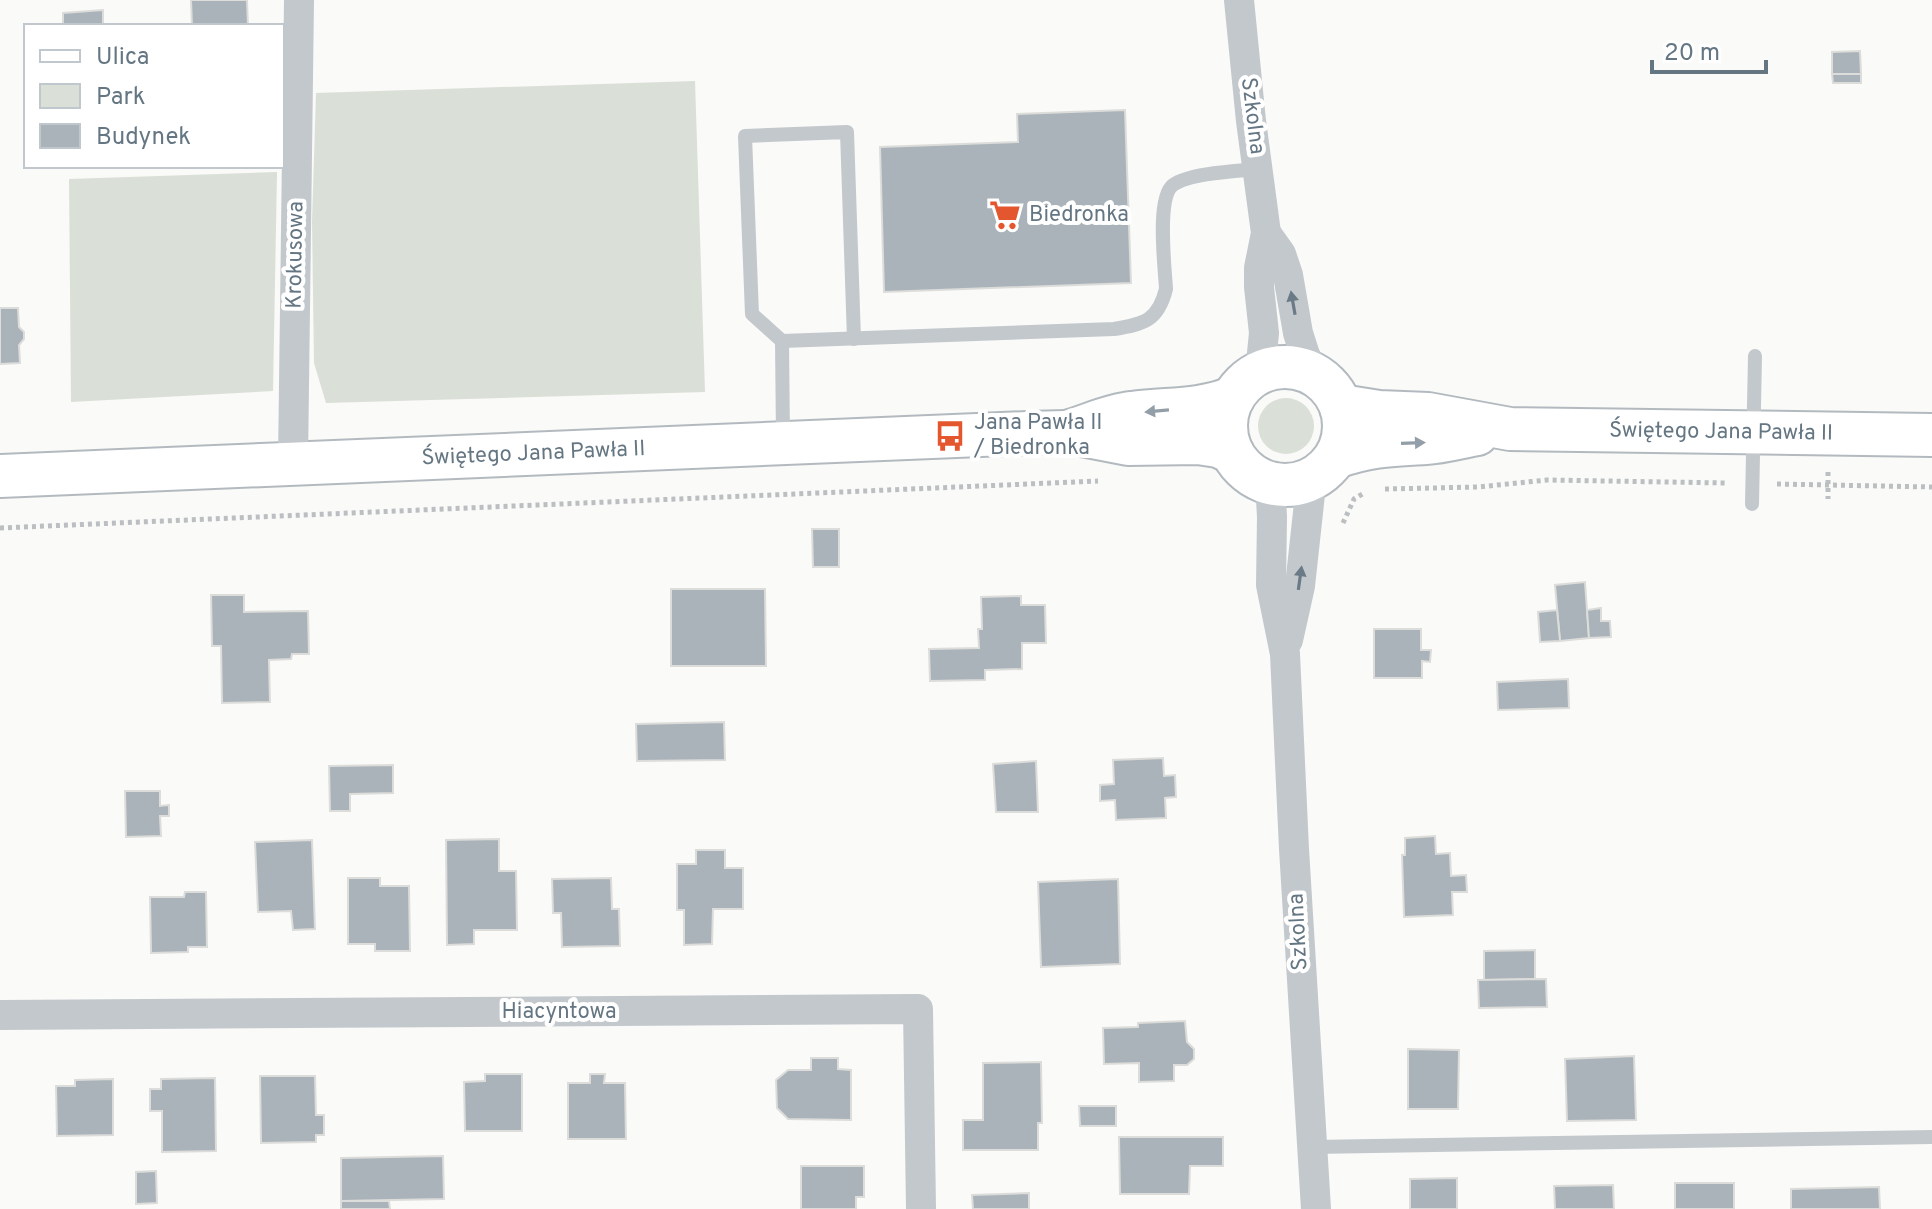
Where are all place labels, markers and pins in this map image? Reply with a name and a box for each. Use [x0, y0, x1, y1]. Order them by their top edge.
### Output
supermarket icon: Biedronka [988, 198, 1022, 232]
place label: Biedronka [1029, 202, 1129, 229]
place label: Jana Pawła II / Biedronka [973, 410, 1103, 462]
bus stop icon: Jana Pawła II / Biedronka [933, 419, 967, 453]

